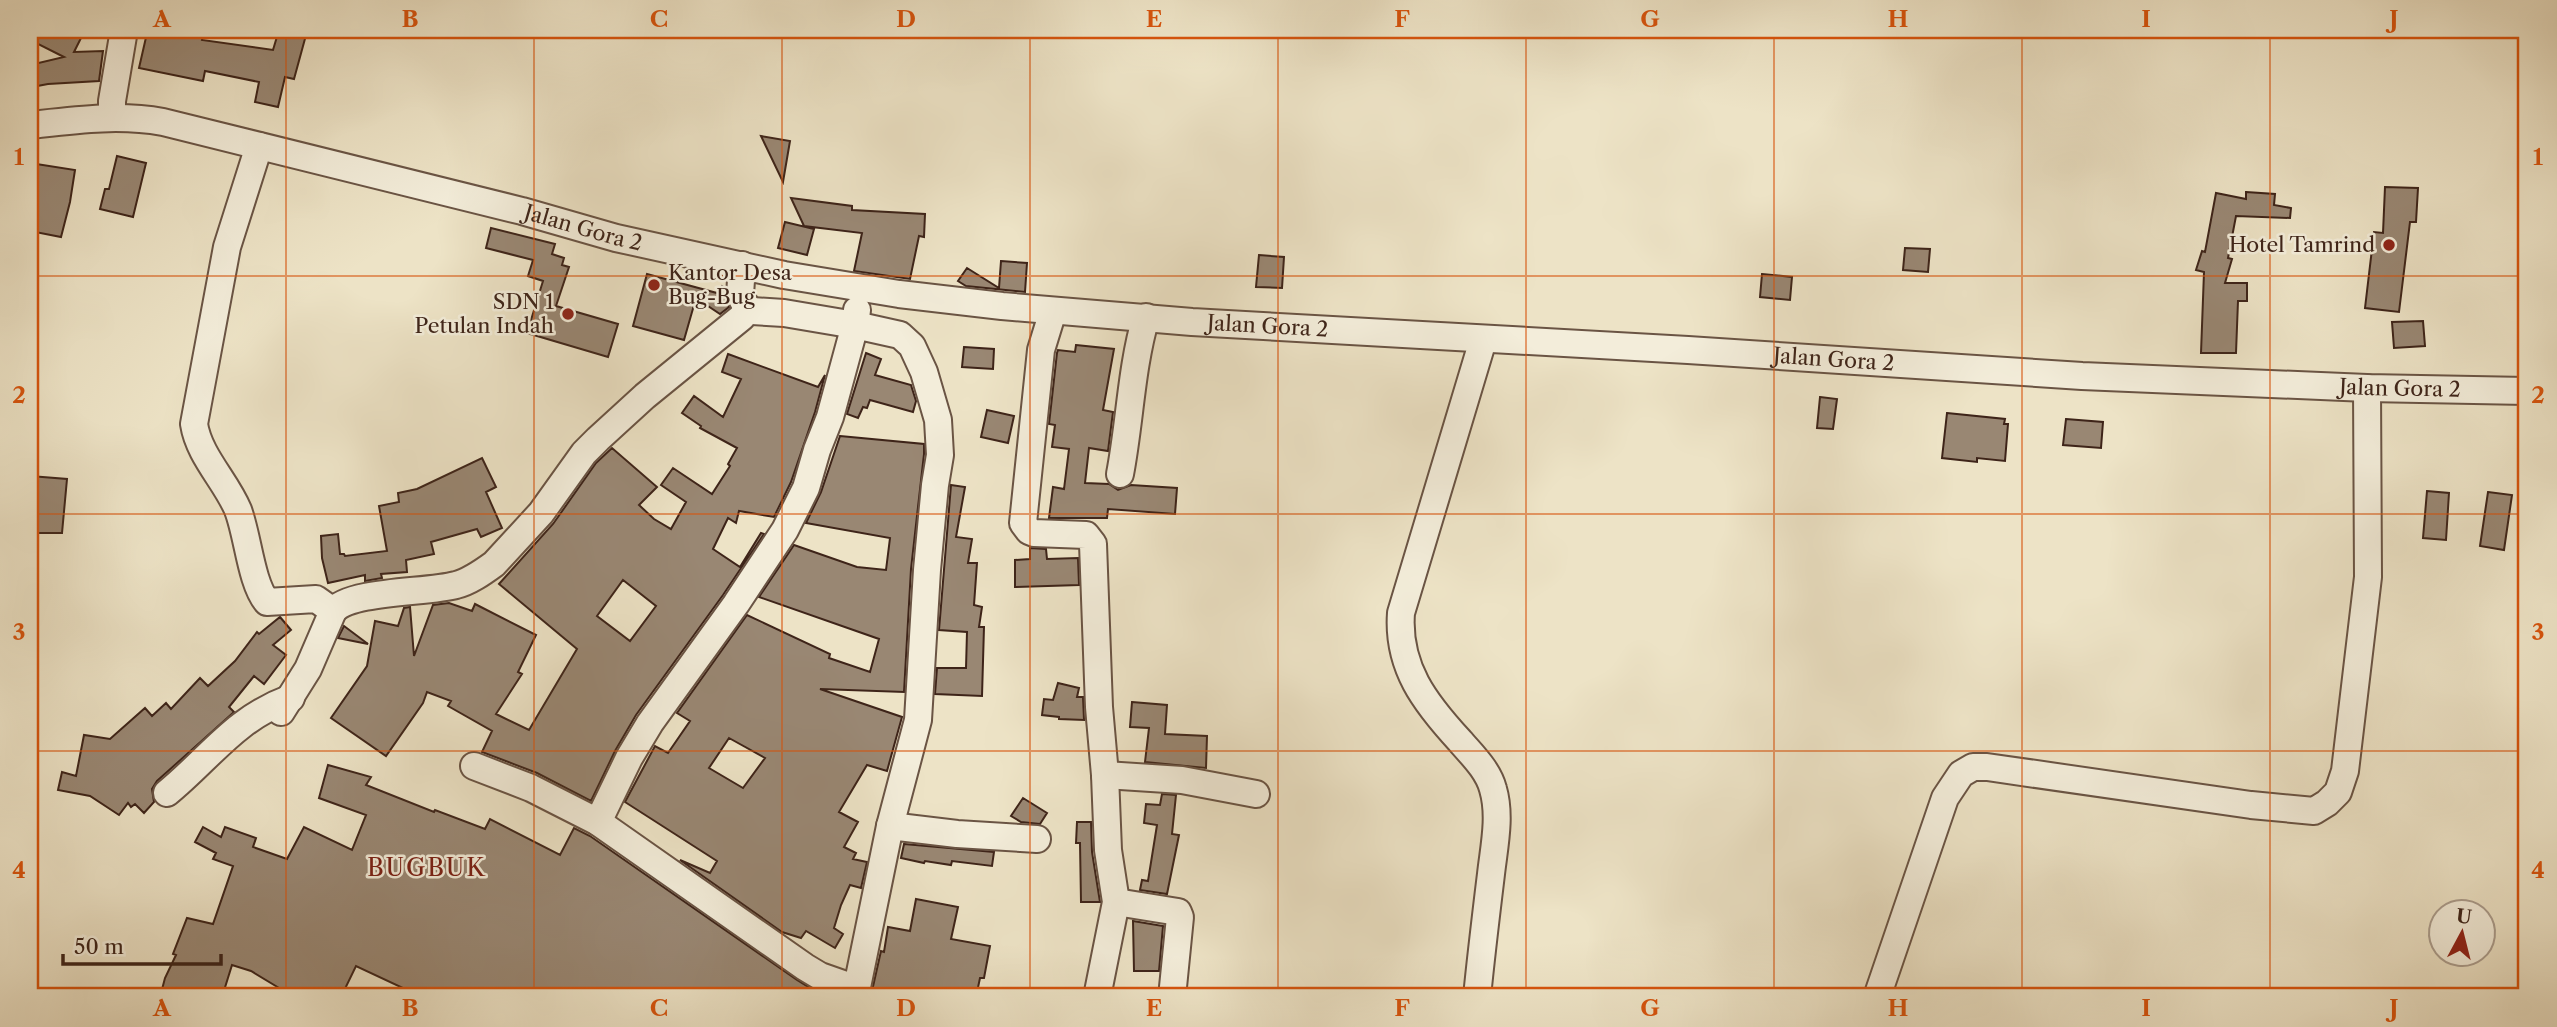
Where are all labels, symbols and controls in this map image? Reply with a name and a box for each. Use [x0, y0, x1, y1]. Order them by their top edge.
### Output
text: A [152, 5, 172, 33]
text: B [401, 5, 419, 33]
text: C [650, 5, 668, 33]
text: D [896, 5, 916, 33]
text: E [1146, 5, 1162, 33]
text: F [1394, 5, 1410, 33]
text: G [1640, 5, 1660, 33]
text: H [1888, 5, 1909, 33]
text: I [2141, 5, 2151, 33]
text: J [2385, 5, 2399, 33]
text: 1 [14, 143, 25, 171]
text: 1 [2533, 143, 2544, 171]
street label: Jalan Gora 2 [519, 198, 645, 255]
place label: Hotel Tamrind [2229, 232, 2375, 257]
marker: Hotel Tamrind [2381, 237, 2397, 253]
place label: Kantor Desa Bug-Bug [668, 260, 793, 309]
marker: Kantor Desa Bug-Bug [646, 277, 662, 293]
place label: SDN 1 Petulan Indah [414, 289, 554, 338]
marker: SDN 1 Petulan Indah [560, 306, 576, 322]
street label: Jalan Gora 2 [1203, 310, 1329, 342]
street label: Jalan Gora 2 [1769, 342, 1895, 376]
street label: Jalan Gora 2 [2336, 374, 2461, 402]
text: 2 [12, 381, 26, 409]
text: 2 [2531, 381, 2545, 409]
text: 3 [13, 618, 26, 646]
text: 3 [2532, 618, 2545, 646]
district label: BUGBUK [367, 853, 487, 882]
text: 4 [12, 856, 26, 884]
text: 4 [2531, 856, 2545, 884]
north arrow [2428, 898, 2498, 968]
text: U [2455, 904, 2474, 929]
scale bar [63, 922, 220, 966]
text: 50 m [74, 934, 124, 959]
text: A [152, 994, 172, 1022]
text: B [401, 994, 419, 1022]
text: C [650, 994, 668, 1022]
text: D [896, 994, 916, 1022]
text: E [1146, 994, 1162, 1022]
text: F [1394, 994, 1410, 1022]
text: G [1640, 994, 1660, 1022]
text: H [1888, 994, 1909, 1022]
text: I [2141, 994, 2151, 1022]
text: J [2385, 994, 2399, 1022]

